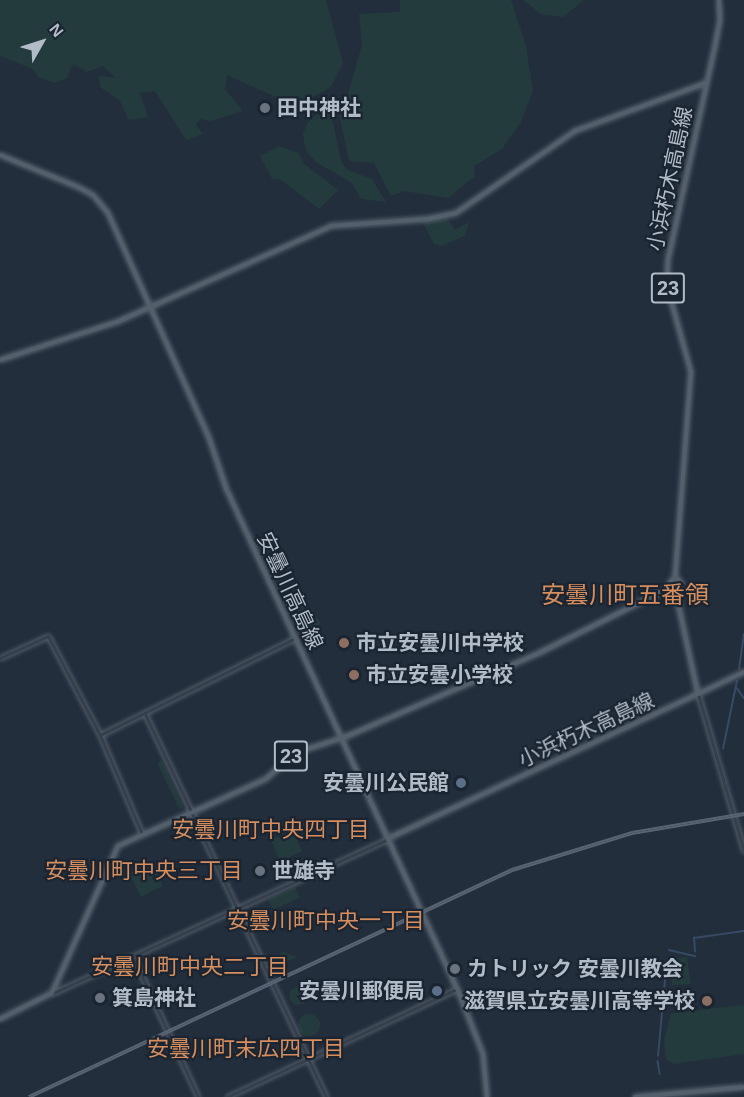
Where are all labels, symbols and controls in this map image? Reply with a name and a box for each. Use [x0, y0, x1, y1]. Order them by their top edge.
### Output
north arrow [12, 12, 72, 72]
text: N [46, 21, 67, 40]
place label: 田中神社 [277, 95, 361, 121]
marker: 田中神社 [258, 101, 272, 115]
street label: 小浜朽木高島線 [642, 104, 698, 254]
road number: 23 [650, 271, 686, 305]
street label: 安曇川高島線 [252, 529, 328, 653]
district label: 安曇川町五番領 [541, 581, 709, 609]
place label: 市立安曇川中学校 [356, 630, 524, 656]
marker: 市立安曇川中学校 [337, 636, 351, 650]
place label: 市立安曇小学校 [366, 662, 513, 688]
marker: 市立安曇小学校 [347, 668, 361, 682]
street label: 小浜朽木高島線 [514, 688, 658, 772]
road number: 23 [273, 739, 309, 773]
place label: 安曇川公民館 [323, 770, 449, 796]
marker: 安曇川公民館 [454, 776, 468, 790]
district label: 安曇川町中央四丁目 [172, 817, 370, 843]
district label: 安曇川町中央三丁目 [45, 858, 243, 884]
place label: 世雄寺 [272, 858, 335, 884]
marker: 世雄寺 [253, 864, 267, 878]
district label: 安曇川町中央一丁目 [227, 908, 425, 934]
district label: 安曇川町中央二丁目 [91, 954, 289, 980]
place label: カトリック 安曇川教会 [467, 956, 683, 982]
marker: カトリック 安曇川教会 [448, 962, 462, 976]
place label: 安曇川郵便局 [299, 978, 425, 1004]
marker: 安曇川郵便局 [430, 984, 444, 998]
place label: 箕島神社 [112, 985, 196, 1011]
place label: 滋賀県立安曇川高等学校 [464, 988, 695, 1014]
marker: 箕島神社 [93, 991, 107, 1005]
marker: 滋賀県立安曇川高等学校 [700, 994, 714, 1008]
district label: 安曇川町末広四丁目 [147, 1036, 345, 1062]

